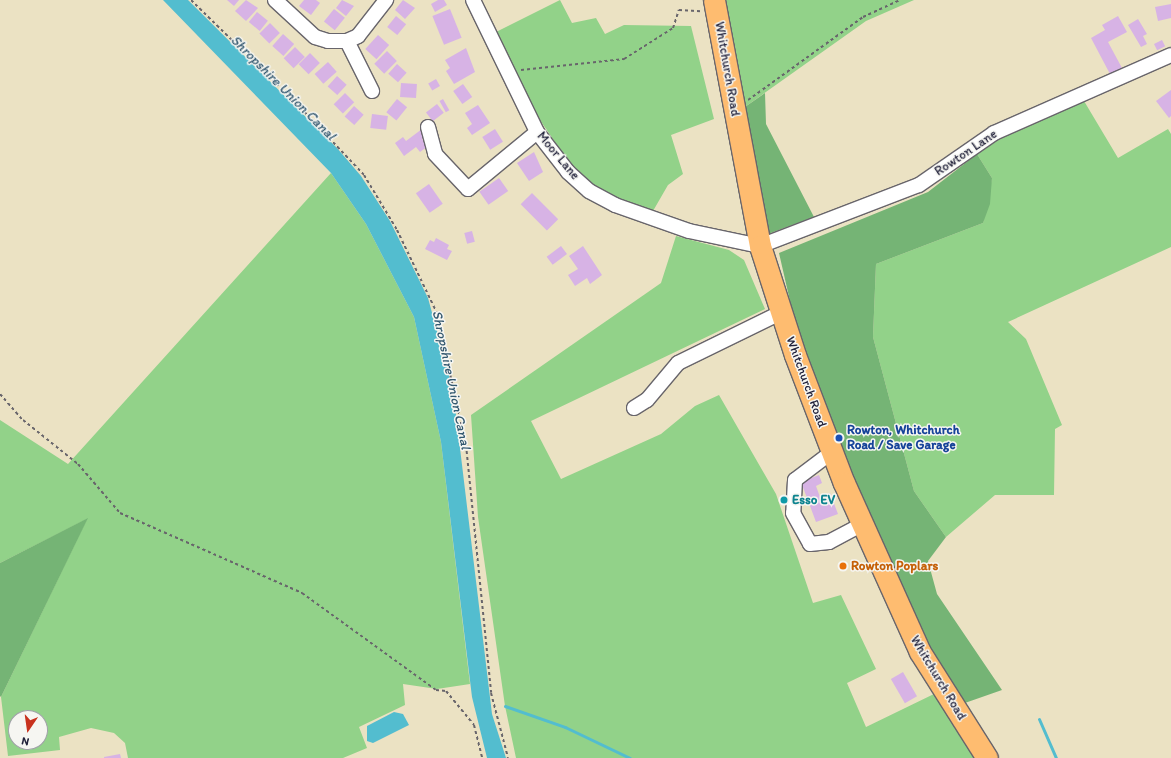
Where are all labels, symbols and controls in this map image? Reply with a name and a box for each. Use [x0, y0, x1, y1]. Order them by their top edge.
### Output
street label: Whitchurch Road [711, 21, 743, 117]
water label: Shropshire Union Canal [227, 32, 339, 144]
street label: Rowton Lane [932, 126, 1000, 180]
street label: Moor Lane [533, 129, 583, 183]
water label: Shropshire Union Canal [428, 309, 474, 451]
street label: Whitchurch Road [782, 335, 830, 429]
place label: Rowton, Whitchurch Road / Save Garage [847, 423, 960, 454]
marker: Rowton, Whitchurch Road / Save Garage [834, 433, 844, 443]
place label: Esso EV [792, 492, 835, 508]
marker: Esso EV [779, 495, 789, 505]
place label: Rowton Poplars [851, 558, 938, 574]
marker: Rowton Poplars [838, 561, 848, 571]
street label: Whitchurch Road [907, 633, 969, 723]
north arrow [8, 710, 48, 750]
text: N [20, 734, 30, 748]

